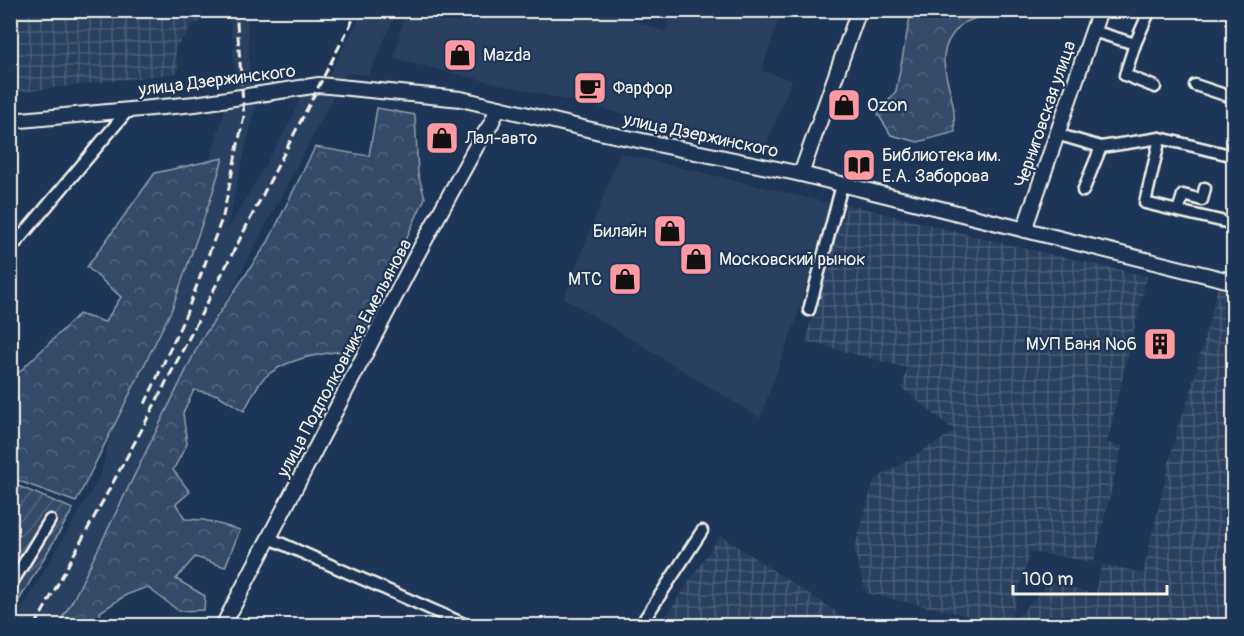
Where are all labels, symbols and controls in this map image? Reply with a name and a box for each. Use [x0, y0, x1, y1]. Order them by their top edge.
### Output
shop icon: Mazda [442, 37, 478, 73]
street label: Черниговская улица [1010, 38, 1081, 191]
place label: Mazda [483, 44, 531, 67]
street label: улица Дзержинского [136, 59, 297, 102]
cafe icon: Фарфор [572, 70, 608, 106]
place label: Фарфор [613, 77, 673, 100]
shop icon: Ozon [826, 87, 862, 123]
place label: Ozon [867, 94, 907, 117]
street label: улица Дзержинского [620, 108, 781, 163]
shop icon: Лал-авто [424, 120, 460, 156]
place label: Лал-авто [464, 127, 538, 150]
place label: Библиотека им. Е.А. Заборова [882, 144, 1002, 188]
library icon: Библиотека им. Е.А. Заборова [841, 147, 877, 183]
shop icon: Билайн [652, 213, 688, 249]
place label: Билайн [593, 220, 647, 243]
street label: улица Подполковника Емельянова [271, 235, 417, 482]
shop icon: Московский рынок [678, 241, 714, 277]
place label: Московский рынок [719, 248, 866, 271]
shop icon: МТС [607, 261, 643, 297]
place label: МТС [568, 268, 602, 291]
building icon: МУП Баня №6 [1142, 326, 1178, 362]
place label: МУП Баня №6 [1026, 333, 1137, 356]
scale bar [1013, 558, 1168, 596]
text: 100 m [1022, 568, 1074, 591]

